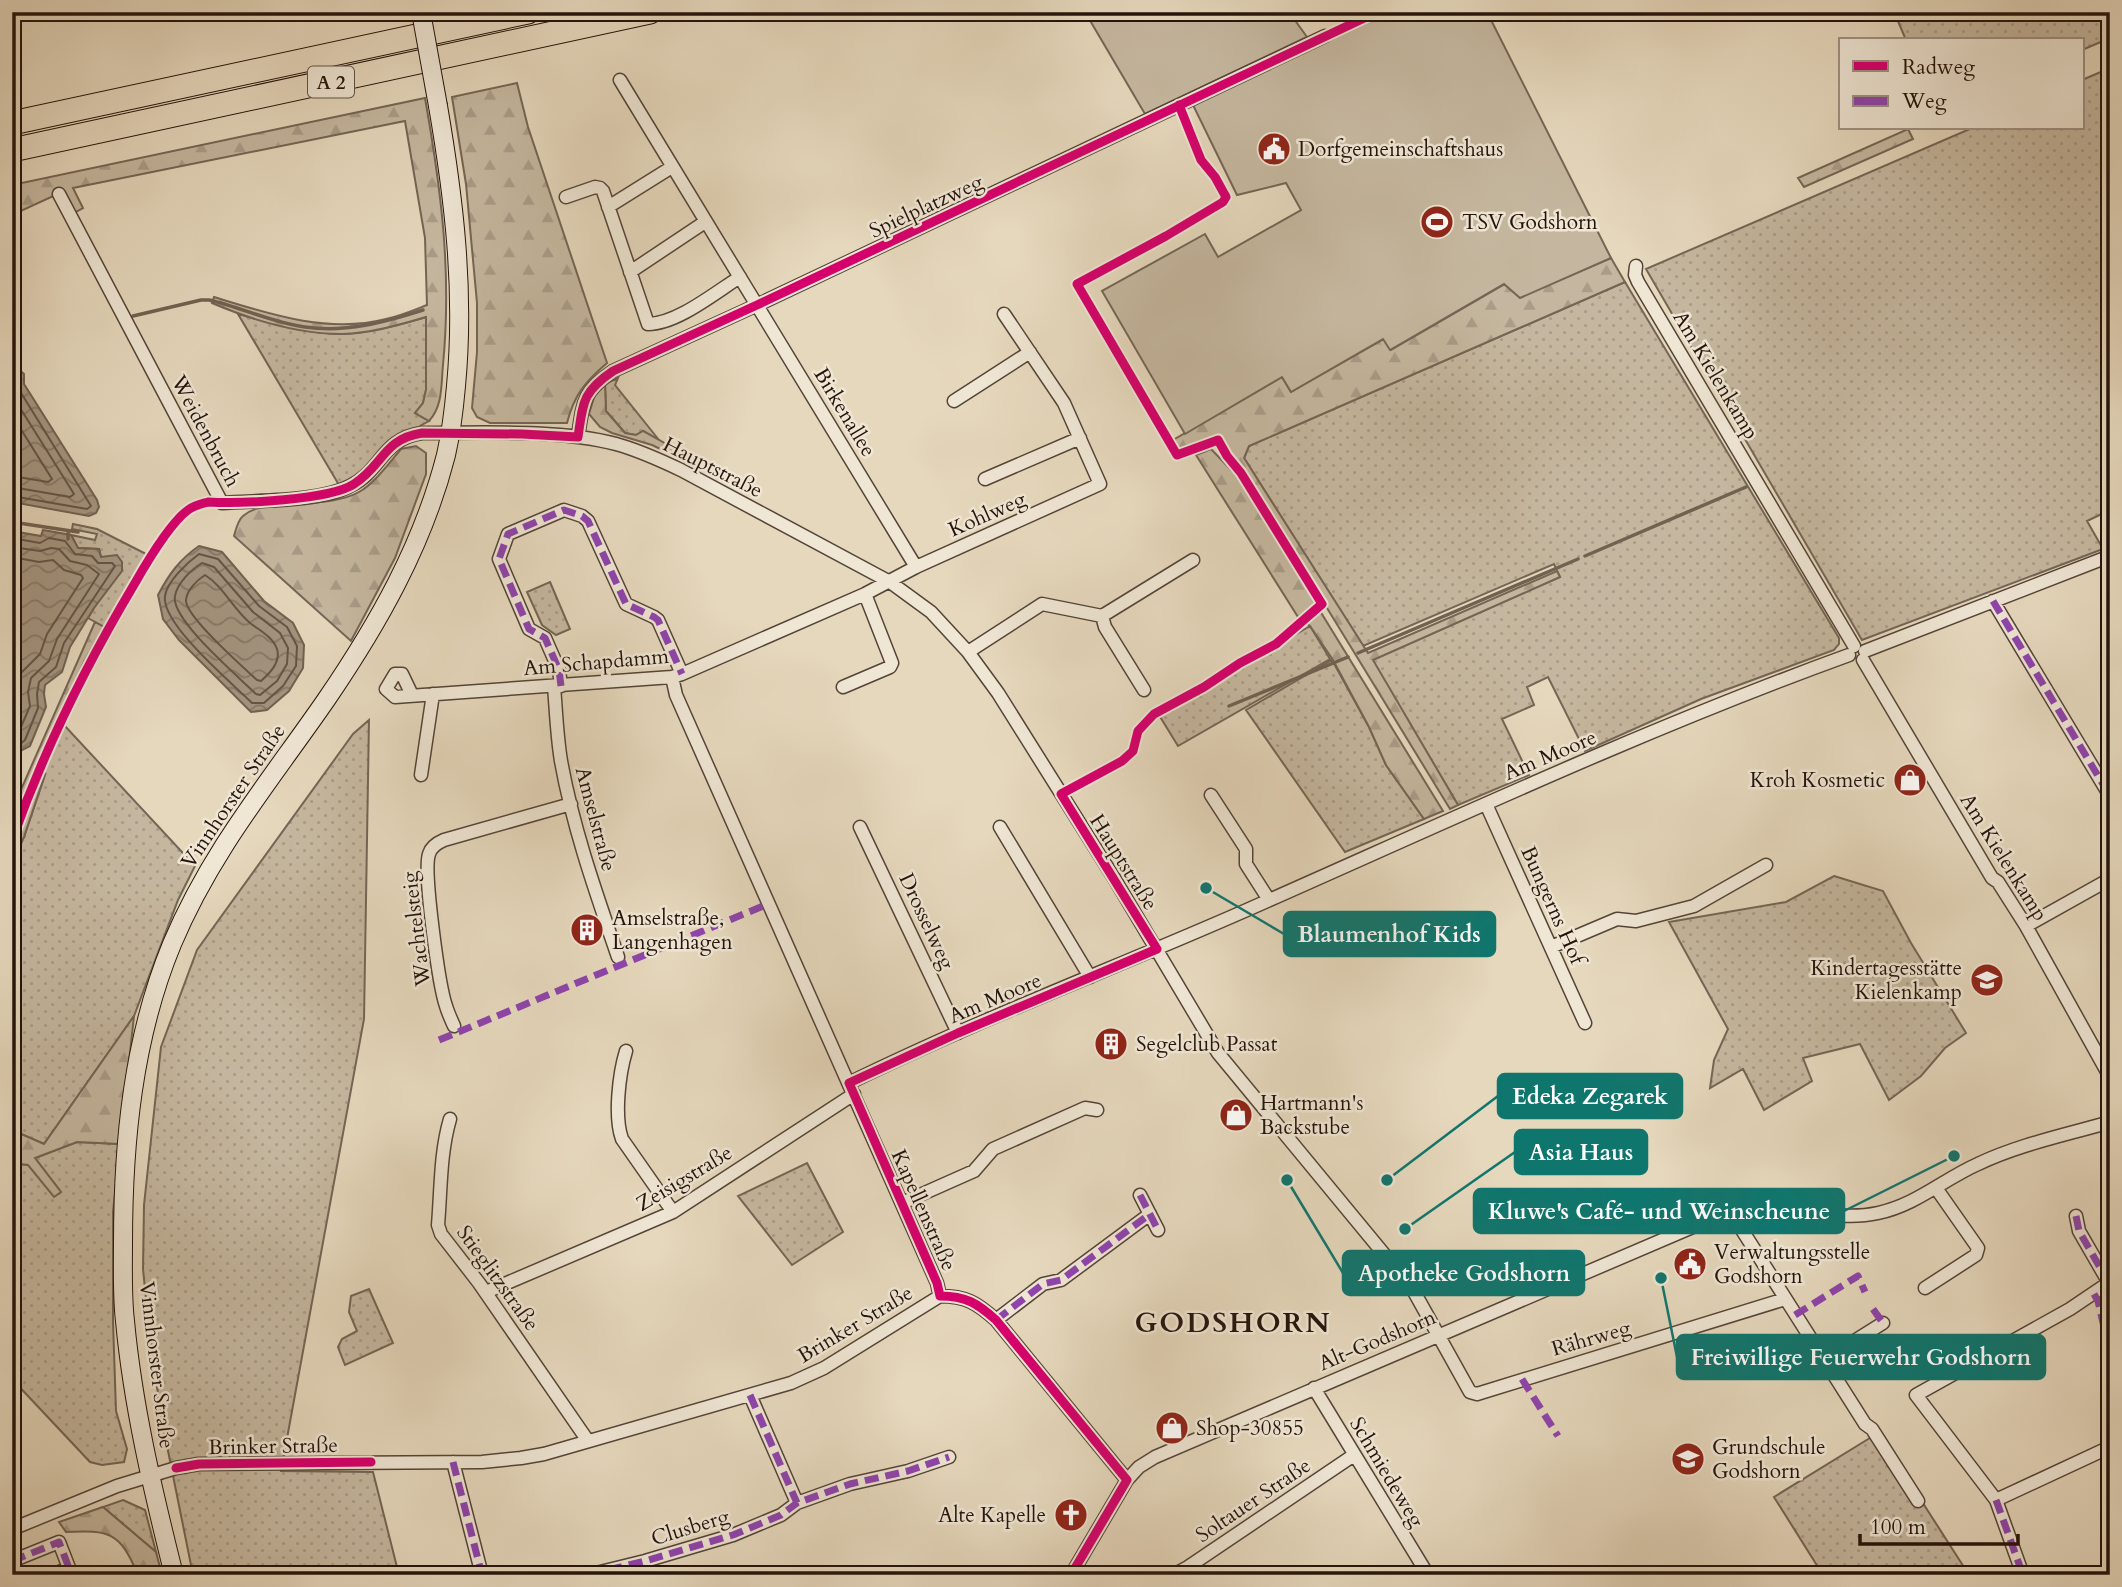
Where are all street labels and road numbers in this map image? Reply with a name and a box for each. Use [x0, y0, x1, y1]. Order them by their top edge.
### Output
road number: A 2 [308, 66, 354, 97]
street label: Spielplatzweg [865, 167, 988, 245]
street label: Am Kielenkamp [1666, 305, 1765, 445]
street label: Birkenallee [807, 362, 883, 462]
street label: Weidenbruch [163, 369, 247, 493]
street label: Hauptstraße [658, 430, 768, 505]
street label: Kohlweg [944, 484, 1031, 544]
street label: Am Schapdamm [522, 642, 670, 683]
street label: Vinnhorster Straße [174, 718, 292, 874]
street label: Am Moore [1499, 723, 1601, 788]
street label: Amselstraße [568, 764, 623, 875]
street label: Am Kielenkamp [1953, 788, 2054, 927]
street label: Hauptstraße [1083, 809, 1165, 916]
street label: Bungerns Hof [1514, 841, 1593, 972]
street label: Drosselweg [892, 868, 962, 974]
street label: Wachtelsteig [395, 870, 438, 989]
street label: Am Moore [944, 966, 1046, 1031]
street label: Zeisigstraße [631, 1138, 738, 1219]
street label: Kapellenstraße [884, 1145, 963, 1275]
street label: Stieglitzstraße [449, 1220, 546, 1337]
street label: Brinker Straße [792, 1279, 918, 1370]
street label: Vinnhorster Straße [132, 1280, 181, 1450]
street label: Alt-Godshorn [1314, 1303, 1440, 1378]
street label: Rährweg [1548, 1313, 1634, 1364]
street label: Schmiedeweg [1342, 1412, 1431, 1533]
street label: Brinker Straße [208, 1431, 338, 1462]
street label: Soltauer Straße [1190, 1451, 1317, 1550]
street label: Clusberg [648, 1502, 733, 1553]

